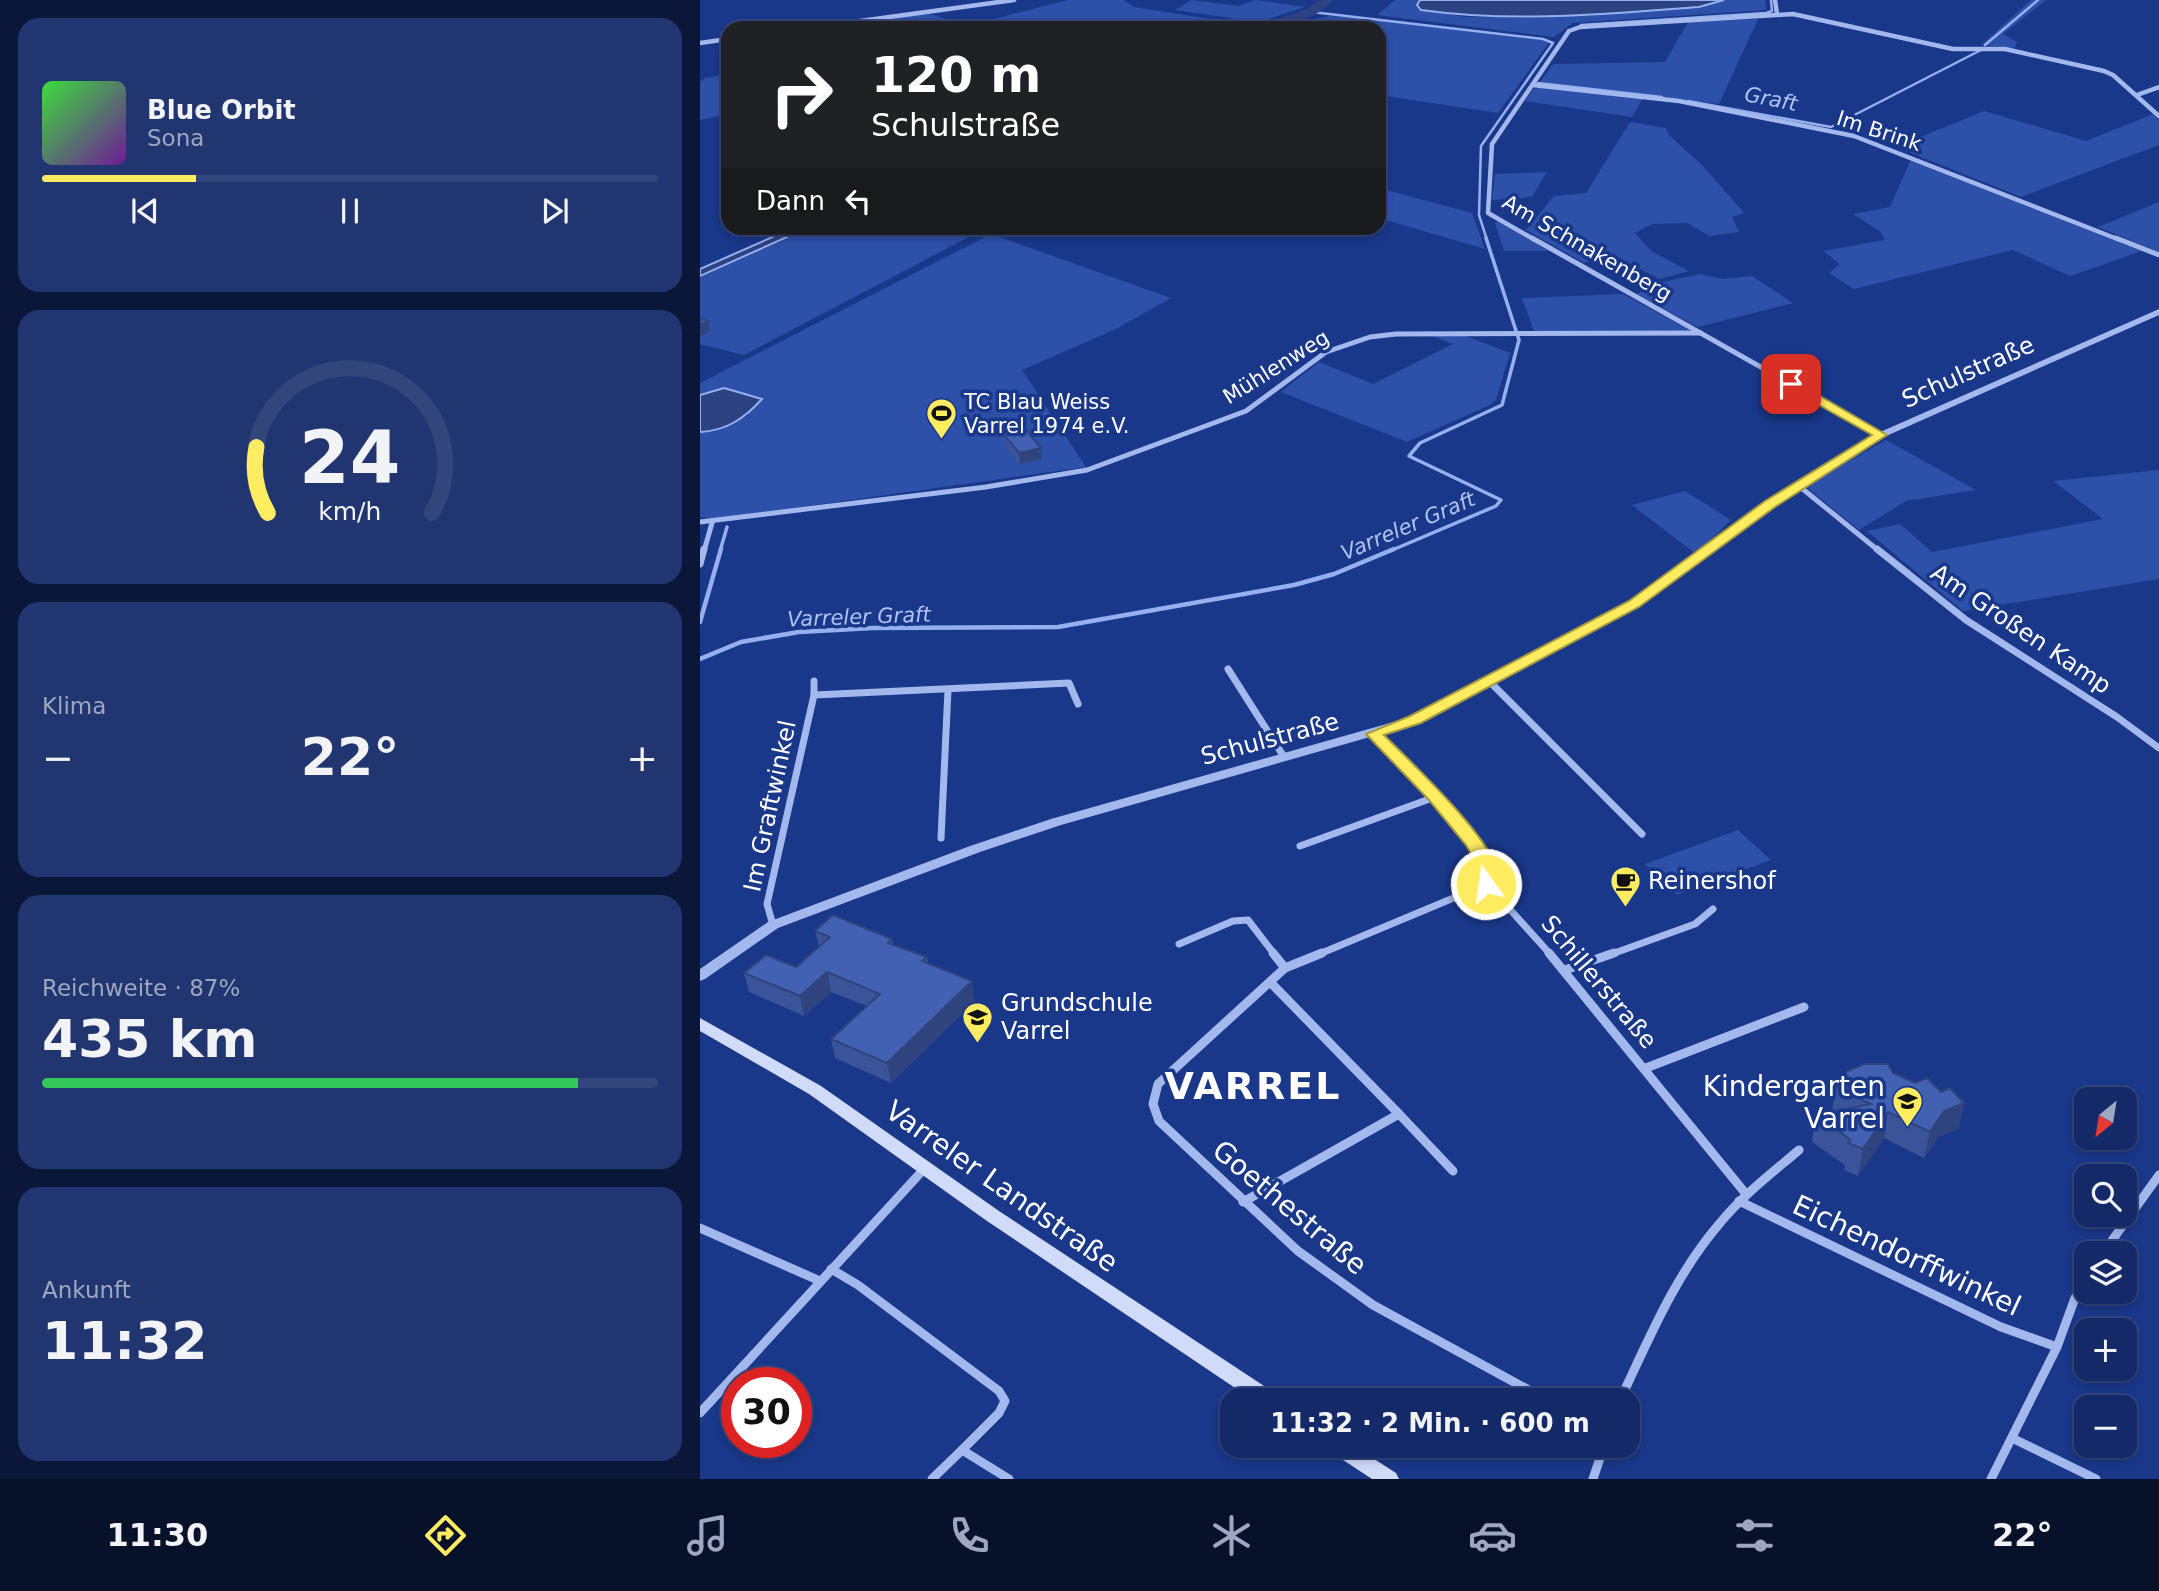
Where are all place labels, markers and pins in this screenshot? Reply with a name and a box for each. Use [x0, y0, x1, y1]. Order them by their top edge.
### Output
pin [1761, 354, 1821, 414]
place label: TC Blau Weiss Varrel 1974 e.V. [963, 390, 1130, 438]
sports icon: TC Blau Weiss Varrel 1974 e.V. [924, 397, 958, 441]
cafe icon: Reinershof [1608, 864, 1642, 908]
place label: Reinershof [1648, 867, 1776, 895]
place label: Grundschule Varrel [1001, 989, 1153, 1045]
school or university icon: Grundschule Varrel [961, 1000, 995, 1044]
place label: Kindergarten Varrel [1703, 1070, 1885, 1135]
school or university icon: Kindergarten Varrel [1891, 1085, 1925, 1129]

